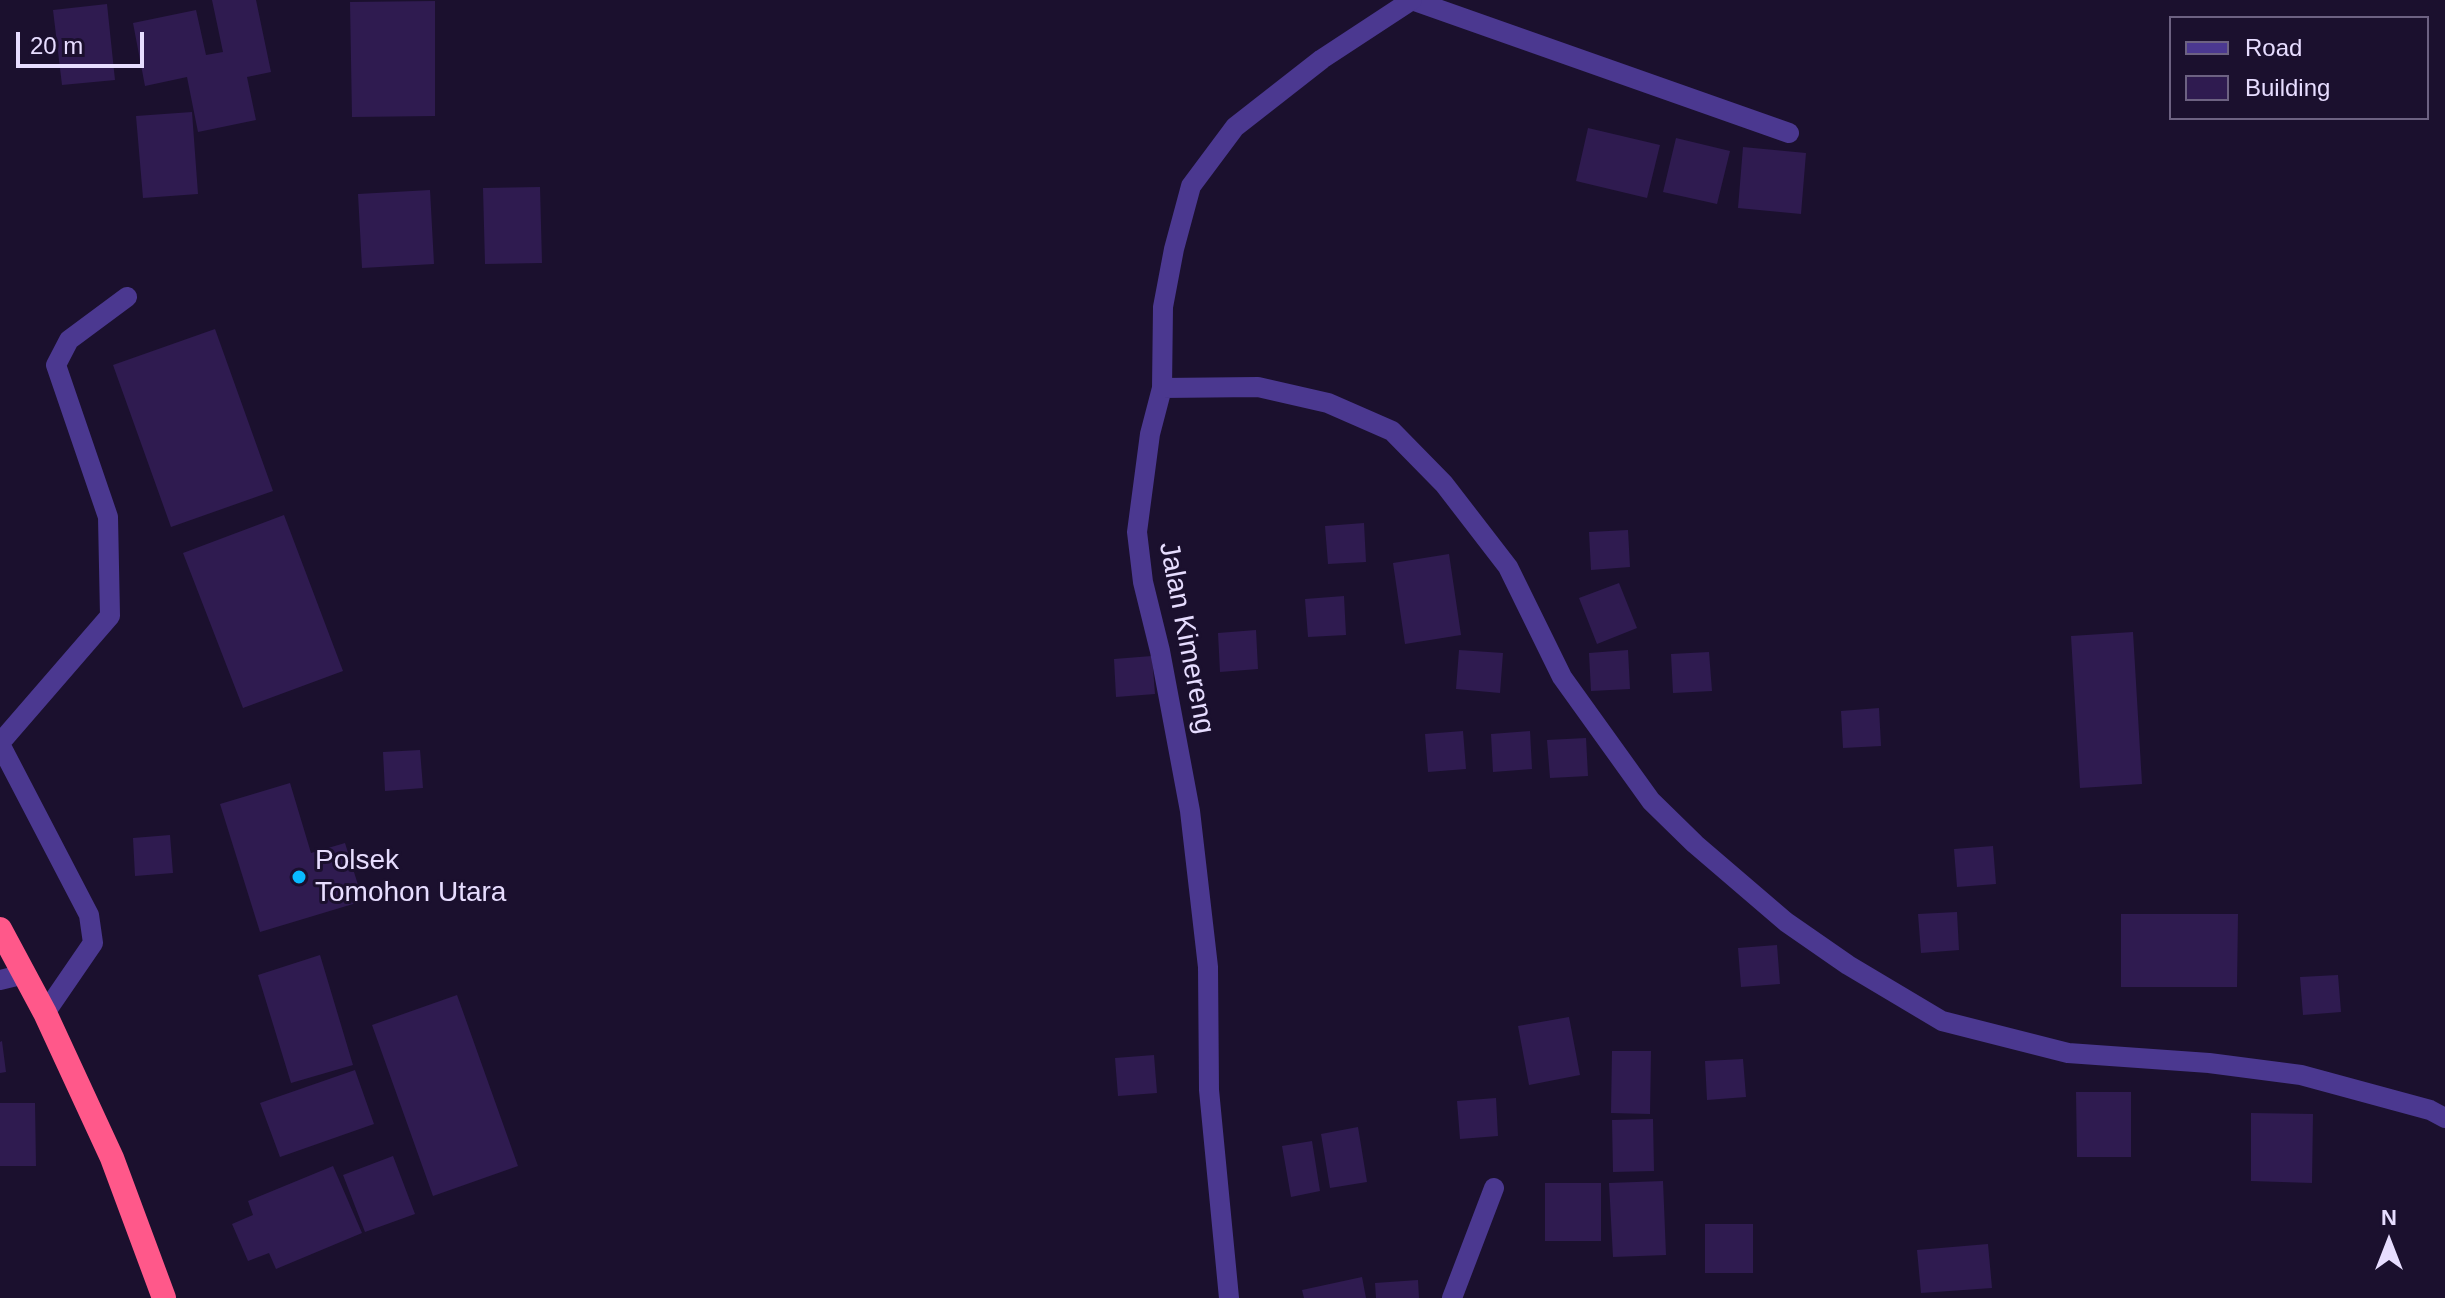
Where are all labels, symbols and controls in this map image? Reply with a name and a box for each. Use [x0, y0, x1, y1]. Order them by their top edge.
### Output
scale bar [20, 16, 148, 66]
legend [2169, 16, 2429, 120]
text: 20 m [30, 32, 83, 59]
text: Road [2245, 34, 2302, 61]
text: Building [2245, 74, 2330, 101]
street label: Jalan Kimereng [1151, 539, 1221, 737]
place label: Polsek Tomohon Utara [315, 844, 506, 910]
marker: Polsek Tomohon Utara [290, 868, 308, 886]
north arrow [2349, 1202, 2429, 1282]
text: N [2381, 1205, 2397, 1230]

